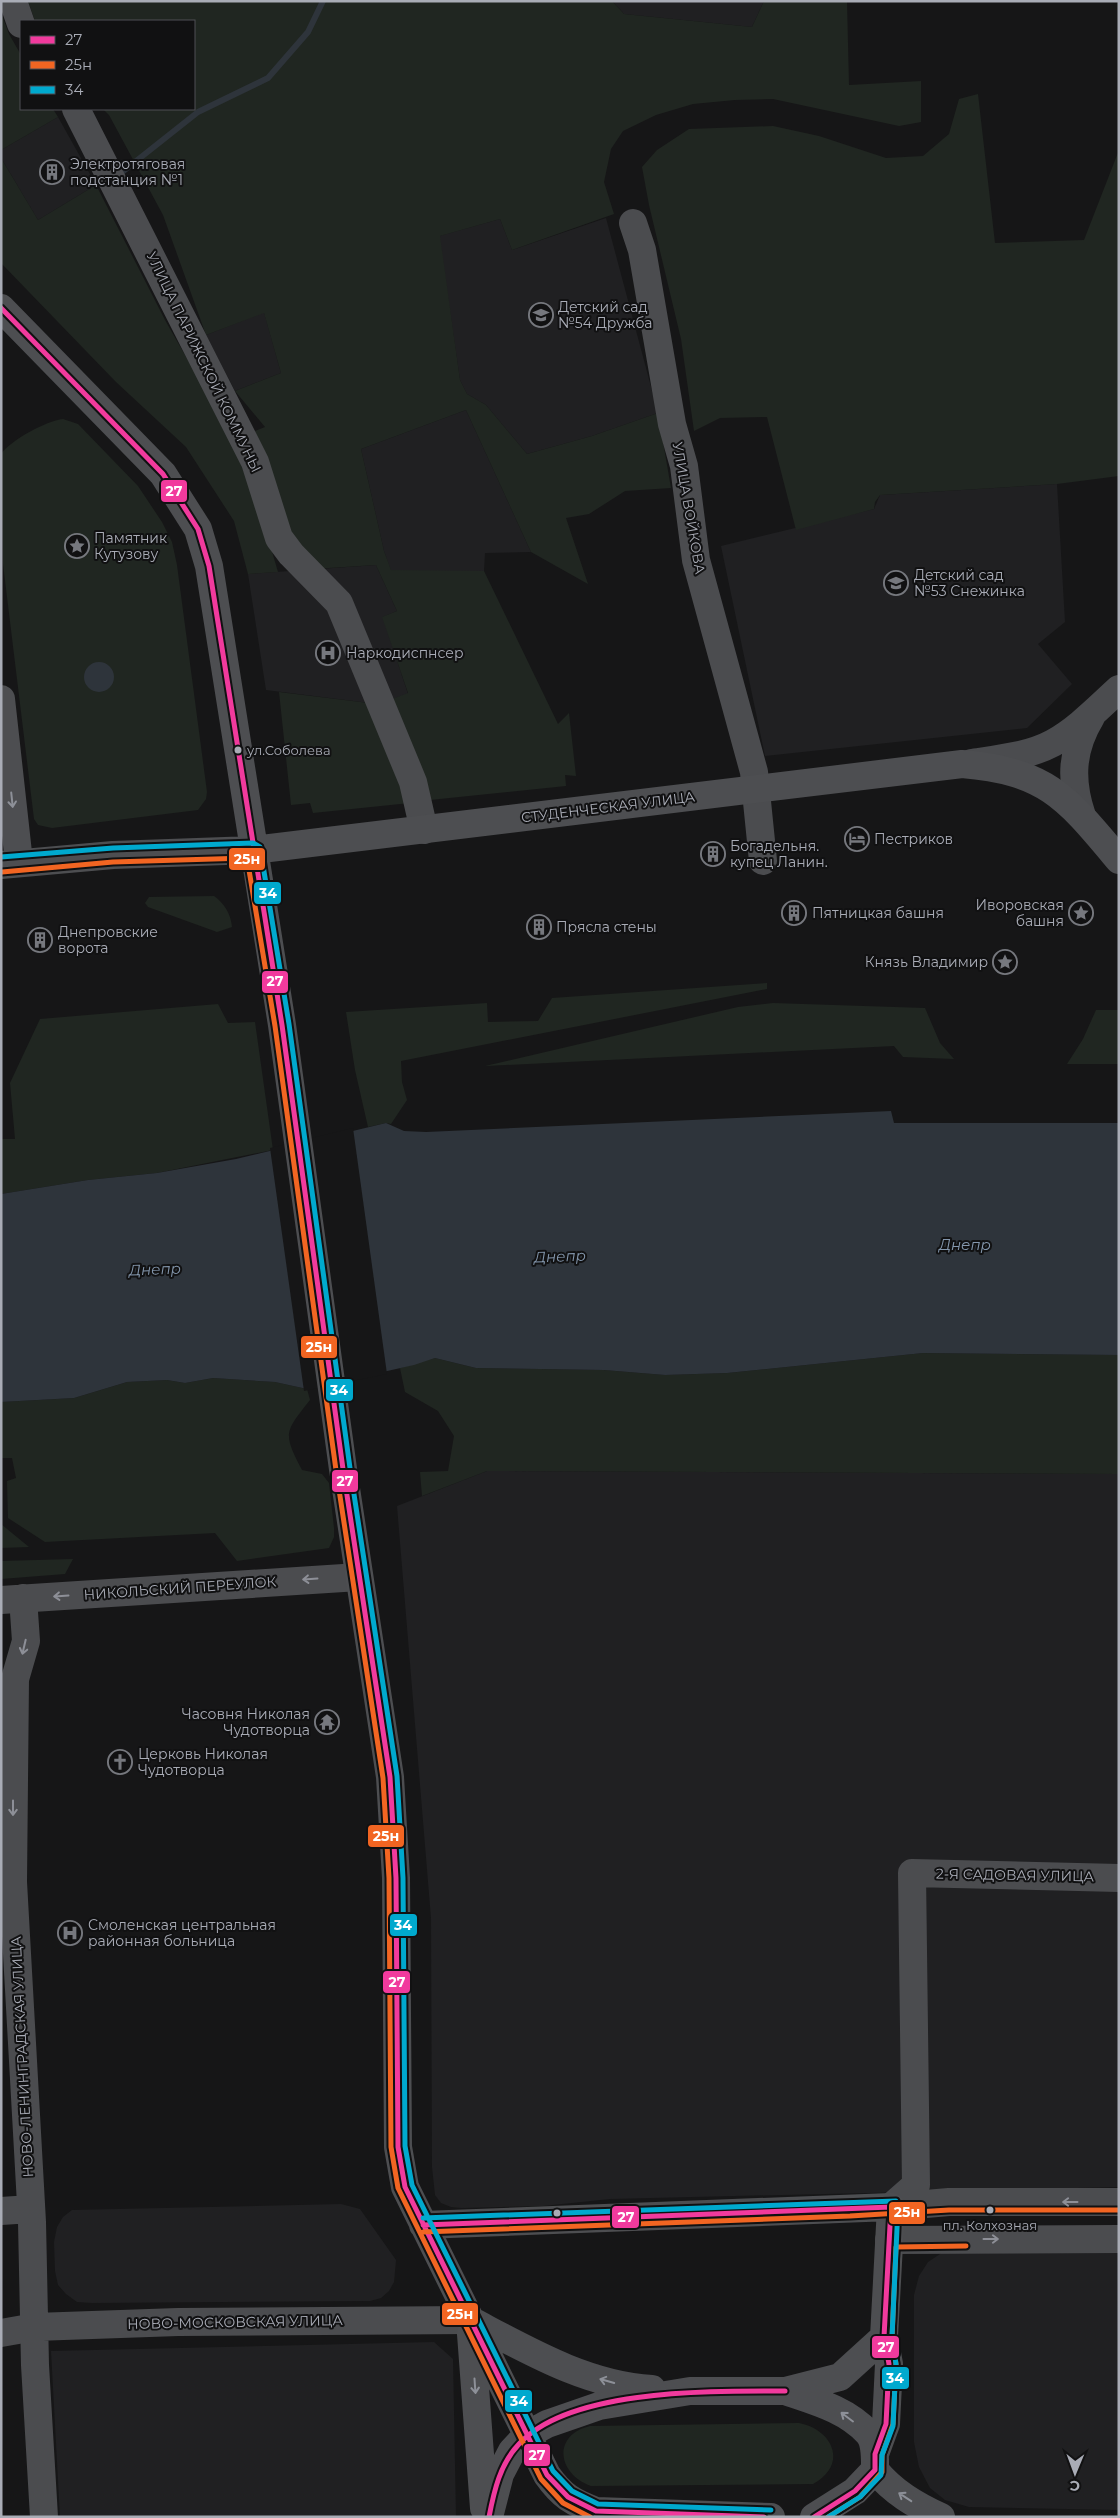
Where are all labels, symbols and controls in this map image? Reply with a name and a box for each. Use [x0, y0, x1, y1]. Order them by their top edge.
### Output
legend [20, 20, 195, 110]
text: 27 [65, 30, 82, 49]
text: 25н [65, 55, 92, 74]
text: 34 [65, 80, 83, 99]
place label: Электротяговая подстанция №1 [70, 155, 185, 189]
building icon: Электротяговая подстанция №1 [39, 159, 65, 185]
street label: УЛИЦА ПАРИЖСКОЙ КОММУНЫ [143, 249, 265, 475]
place label: Детский сад №54 Дружба [558, 298, 653, 332]
school or university icon: Детский сад №54 Дружба [528, 302, 554, 328]
street label: УЛИЦА ВОЙКОВА [669, 441, 710, 576]
line badge: 27 [160, 479, 188, 503]
text: 27 [166, 482, 183, 500]
place label: Памятник Кутузову [94, 529, 167, 563]
place icon: Памятник Кутузову [64, 533, 90, 559]
place label: Детский сад №53 Снежинка [914, 566, 1025, 600]
school or university icon: Детский сад №53 Снежинка [883, 570, 909, 596]
hospital icon: Наркодиспнсер [315, 640, 341, 666]
place label: Наркодиспнсер [346, 644, 464, 662]
place label: ул.Соболева [246, 742, 330, 758]
marker: ул.Соболева [233, 745, 243, 755]
street label: СТУДЕНЧЕСКАЯ УЛИЦА [520, 787, 696, 827]
one-way arrow [7, 791, 17, 807]
hotel icon: Пестриков [844, 826, 870, 852]
place label: Пестриков [874, 830, 953, 848]
place label: Богадельня. купец Ланин. [730, 837, 828, 871]
building icon: Богадельня. купец Ланин. [700, 841, 726, 867]
line badge: 25н [228, 847, 266, 871]
text: 25н [234, 850, 260, 868]
line badge: 34 [253, 881, 282, 905]
text: 34 [258, 884, 277, 902]
place label: Иворовская башня [976, 896, 1064, 930]
building icon: Пятницкая башня [781, 900, 807, 926]
place icon: Иворовская башня [1068, 900, 1094, 926]
place label: Пятницкая башня [812, 904, 944, 922]
building icon: Прясла стены [526, 914, 552, 940]
place label: Прясла стены [556, 918, 657, 936]
place label: Днепровские ворота [58, 923, 158, 957]
building icon: Днепровские ворота [27, 927, 53, 953]
place icon: Князь Владимир [992, 949, 1018, 975]
place label: Князь Владимир [865, 953, 988, 971]
line badge: 27 [261, 970, 289, 994]
text: 27 [267, 972, 284, 990]
water label: Днепр [937, 1235, 991, 1254]
water label: Днепр [532, 1246, 586, 1266]
water label: Днепр [127, 1259, 181, 1279]
line badge: 25н [300, 1335, 338, 1359]
text: 25н [306, 1338, 332, 1356]
line badge: 34 [325, 1378, 354, 1402]
text: 34 [329, 1381, 348, 1399]
line badge: 27 [331, 1469, 359, 1493]
text: 27 [337, 1472, 354, 1490]
street label: НИКОЛЬСКИЙ ПЕРЕУЛОК [83, 1572, 277, 1604]
one-way arrow [303, 1574, 319, 1583]
one-way arrow [53, 1591, 69, 1600]
one-way arrow [19, 1638, 28, 1654]
place label: Часовня Николая Чудотворца [182, 1705, 310, 1739]
temple icon: Часовня Николая Чудотворца [314, 1709, 340, 1735]
place label: Церковь Николая Чудотворца [138, 1745, 268, 1779]
church icon: Церковь Николая Чудотворца [107, 1749, 133, 1775]
one-way arrow [8, 1800, 18, 1816]
line badge: 25н [367, 1824, 405, 1848]
text: 25н [373, 1827, 399, 1845]
street label: 2-Я САДОВАЯ УЛИЦА [936, 1865, 1095, 1885]
line badge: 34 [389, 1913, 418, 1937]
place label: Смоленская центральная районная больница [88, 1916, 276, 1950]
text: 34 [393, 1916, 412, 1934]
hospital icon: Смоленская центральная районная больница [57, 1920, 83, 1946]
street label: НОВО-ЛЕНИНГРАДСКАЯ УЛИЦА [7, 1935, 37, 2178]
line badge: 27 [382, 1970, 411, 1994]
text: 27 [389, 1973, 406, 1991]
one-way arrow [1062, 2197, 1078, 2207]
line badge: 25н [888, 2201, 926, 2225]
text: 25н [894, 2203, 920, 2221]
line badge: 27 [611, 2205, 640, 2229]
marker: пл. Колхозная [985, 2205, 995, 2215]
unlabelled marker [552, 2208, 562, 2218]
text: 27 [618, 2208, 635, 2226]
place label: пл. Колхозная [943, 2217, 1037, 2233]
one-way arrow [982, 2234, 998, 2244]
line badge: 25н [441, 2302, 479, 2326]
text: 25н [447, 2305, 473, 2323]
street label: НОВО-МОСКОВСКАЯ УЛИЦА [127, 2311, 344, 2333]
line badge: 27 [871, 2335, 900, 2359]
text: 27 [878, 2338, 895, 2356]
line badge: 34 [881, 2366, 910, 2390]
text: 34 [885, 2369, 904, 2387]
one-way arrow [599, 2376, 615, 2386]
one-way arrow [470, 2378, 479, 2394]
line badge: 34 [504, 2389, 533, 2413]
text: 34 [509, 2392, 528, 2410]
one-way arrow [841, 2412, 854, 2423]
line badge: 27 [523, 2443, 551, 2467]
text: 27 [529, 2446, 546, 2464]
north arrow [1050, 2448, 1100, 2498]
text: С [1070, 2477, 1080, 2495]
one-way arrow [898, 2492, 912, 2503]

